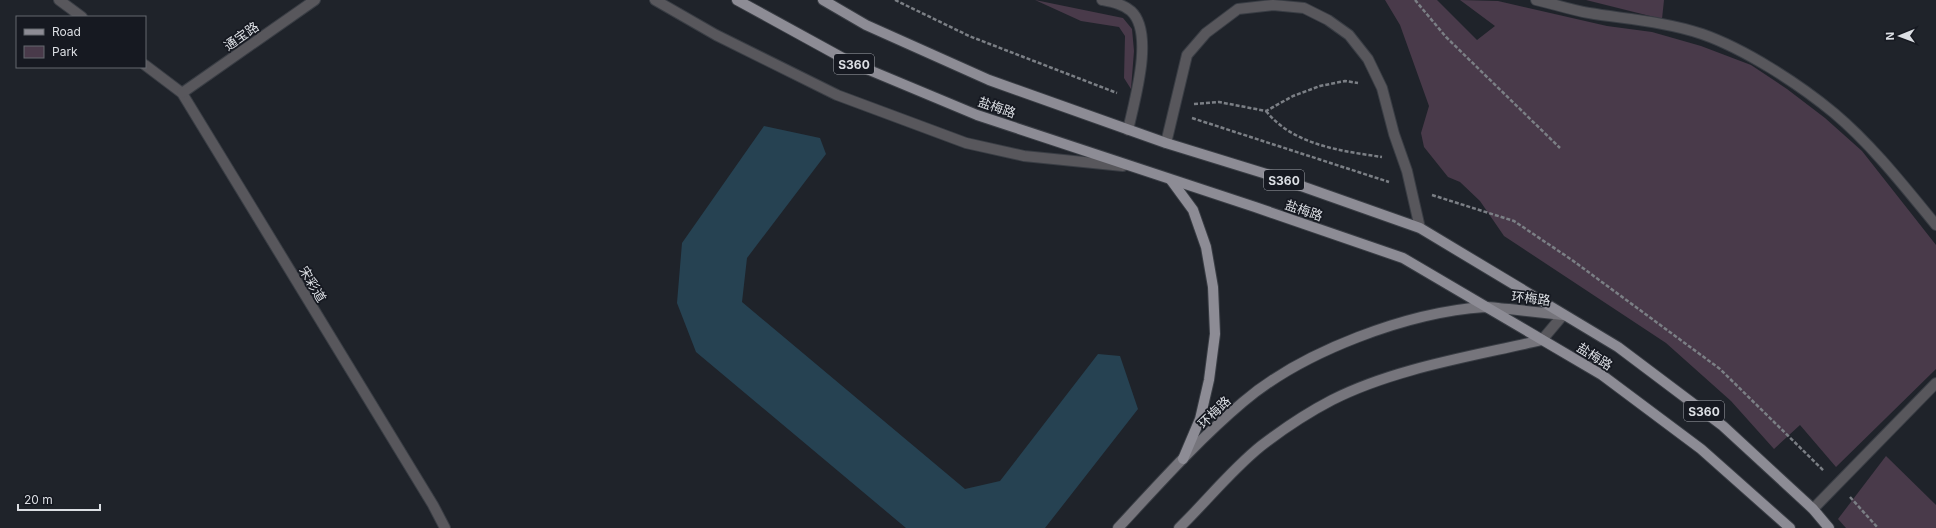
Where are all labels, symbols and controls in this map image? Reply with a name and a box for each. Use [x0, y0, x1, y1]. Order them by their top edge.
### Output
legend [16, 16, 146, 68]
north arrow [1880, 16, 1920, 56]
street label: 通宝路 [220, 18, 262, 54]
text: Road [52, 24, 81, 39]
text: N [1883, 32, 1897, 40]
text: Park [52, 44, 78, 59]
road number: S360 [834, 54, 874, 74]
street label: 盐梅路 [976, 93, 1018, 121]
road number: S360 [1264, 170, 1304, 190]
street label: 盐梅路 [1283, 196, 1325, 224]
street label: 宋彩道 [296, 263, 330, 305]
street label: 环梅路 [1511, 288, 1551, 308]
street label: 盐梅路 [1574, 339, 1616, 373]
street label: 环梅路 [1194, 393, 1234, 431]
road number: S360 [1684, 401, 1724, 421]
scale bar [18, 486, 100, 512]
text: 20 m [24, 492, 53, 507]

